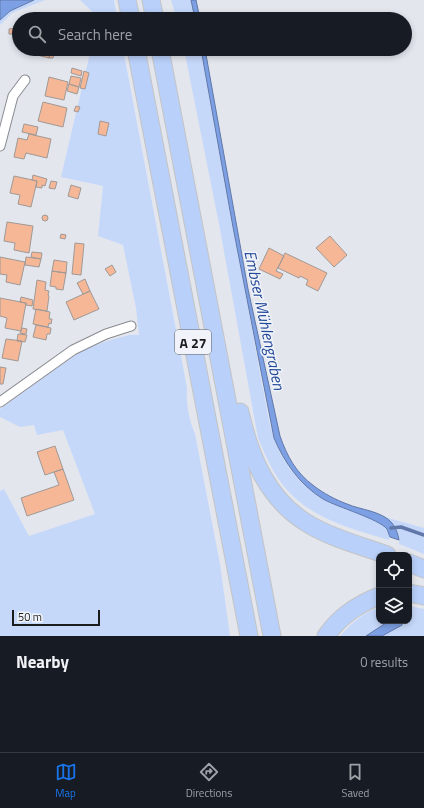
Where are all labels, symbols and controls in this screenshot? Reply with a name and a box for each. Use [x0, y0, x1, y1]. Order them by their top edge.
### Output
search box [12, 12, 412, 56]
icon: search [26, 23, 48, 45]
text: Search here [58, 23, 132, 46]
water label: Embser Mühlengraben [238, 248, 292, 393]
road number: A 27 [175, 330, 211, 354]
map controls [376, 552, 412, 624]
button: locate [376, 552, 412, 588]
button: layers [376, 588, 412, 624]
scale bar [12, 608, 100, 627]
text: 50 m [18, 609, 42, 625]
text: Nearby [16, 649, 69, 675]
text: 0 results [360, 652, 408, 672]
tab: Map [55, 761, 77, 801]
tab: Directions [186, 761, 232, 801]
tab: Saved [341, 761, 369, 801]

